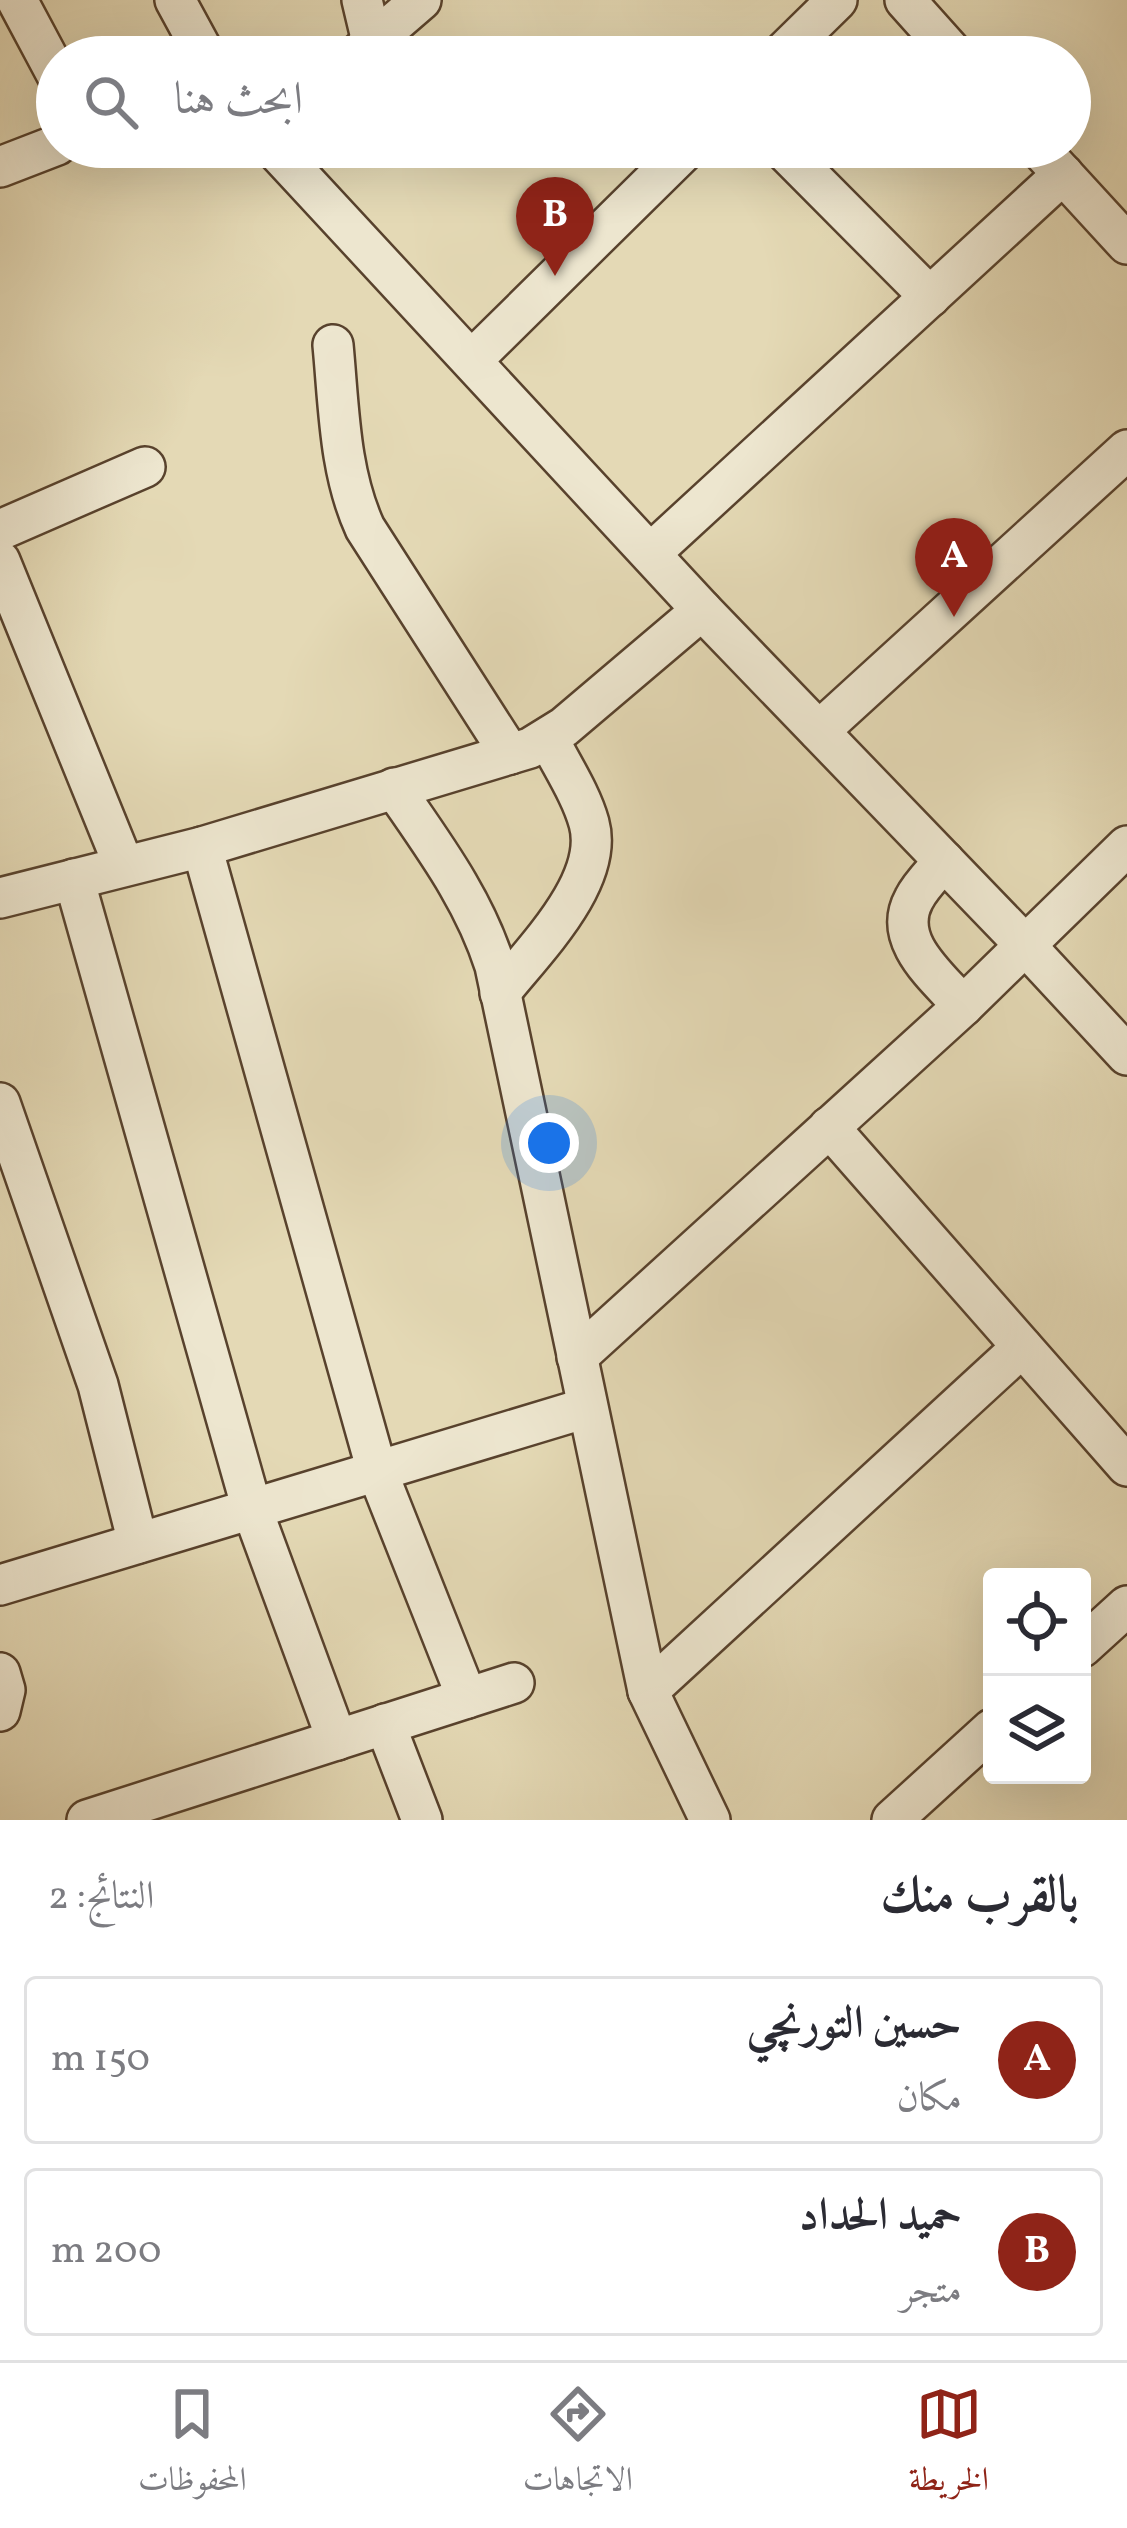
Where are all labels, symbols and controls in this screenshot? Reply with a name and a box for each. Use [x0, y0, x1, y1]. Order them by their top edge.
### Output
search box [36, 36, 1091, 168]
icon: search [78, 69, 144, 135]
text: ابحث هنا [174, 70, 303, 133]
pin: B [516, 177, 594, 276]
pin: A [915, 518, 993, 617]
your location [519, 1113, 579, 1173]
map controls [983, 1568, 1091, 1784]
button: locate [983, 1568, 1091, 1676]
button: layers [983, 1676, 1091, 1784]
text: بالقرب منك [880, 1862, 1079, 1933]
text: النتائج: 2 [48, 1871, 154, 1925]
text: حسين التورنچي [746, 1994, 962, 2057]
text: 150 m [51, 2033, 150, 2087]
text: A [1023, 2033, 1051, 2087]
text: مكان [897, 2073, 962, 2127]
text: حميد الحداد [799, 2186, 962, 2249]
text: 200 m [51, 2225, 162, 2279]
text: B [1024, 2225, 1050, 2279]
text: متجر [900, 2265, 962, 2319]
tab: المحفوظات [138, 2381, 247, 2511]
tab: الاتجاهات [523, 2381, 633, 2511]
tab: الخريطة [909, 2381, 989, 2511]

